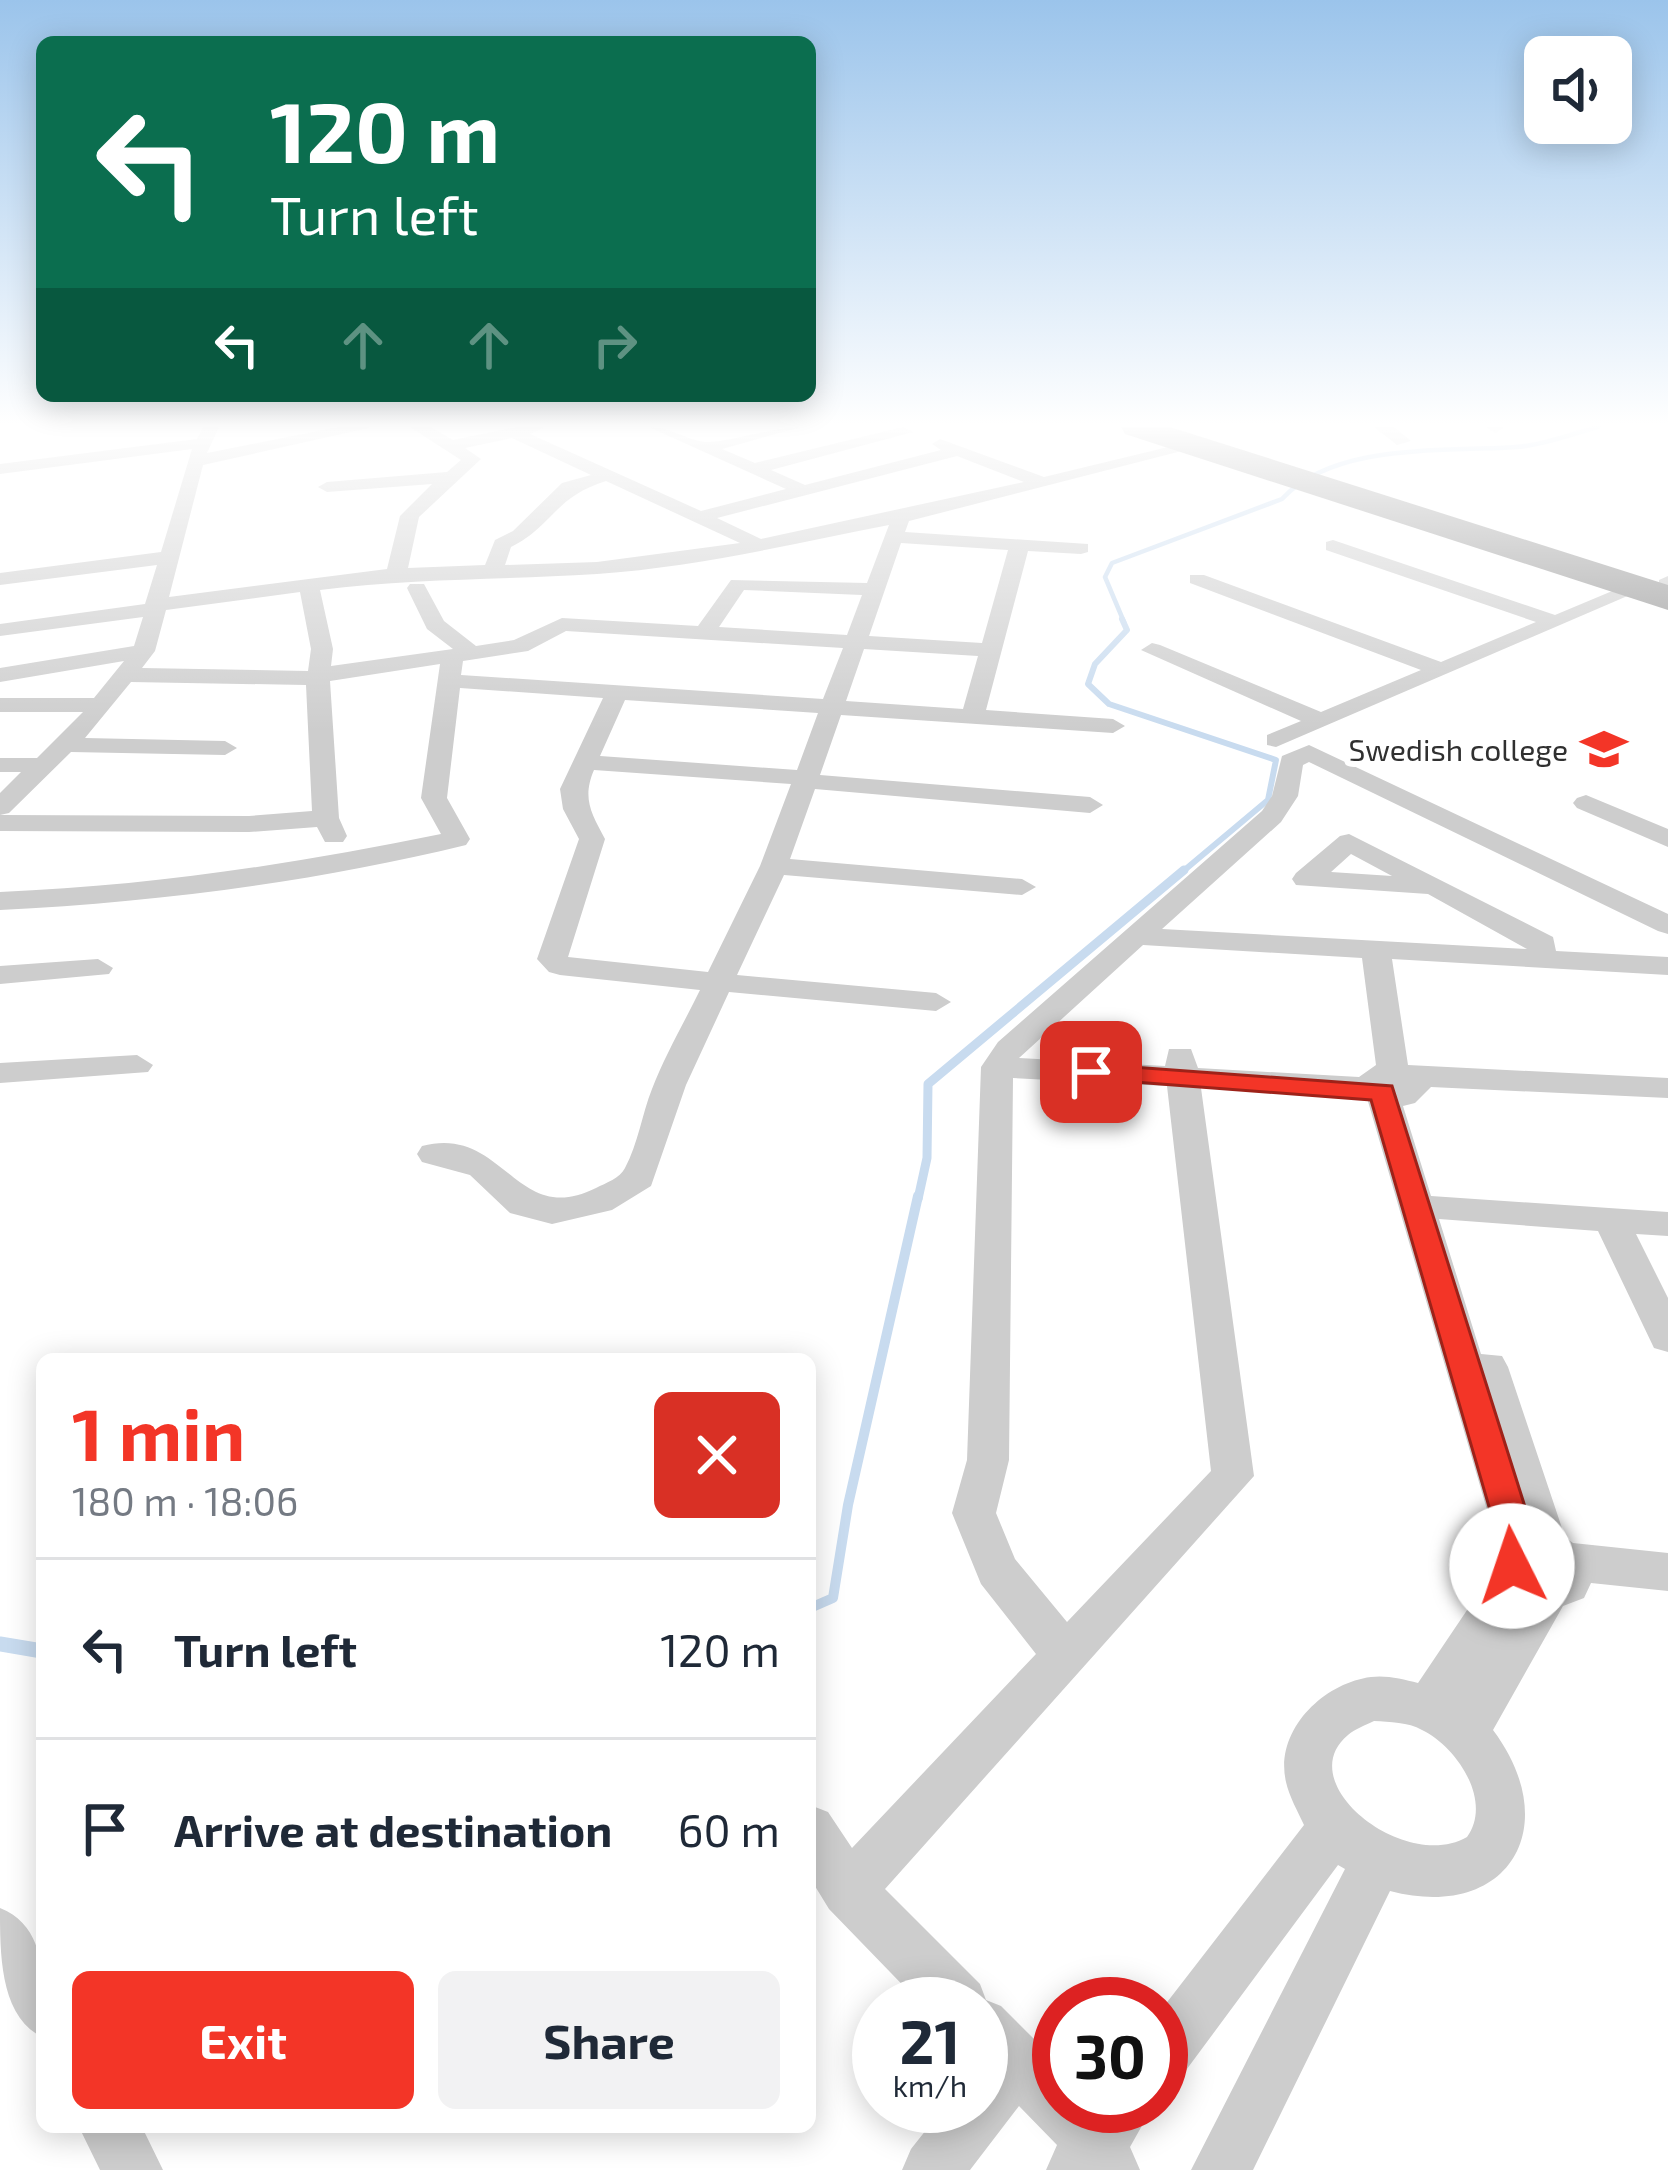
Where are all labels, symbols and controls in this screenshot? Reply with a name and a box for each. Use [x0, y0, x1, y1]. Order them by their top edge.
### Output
map controls [1524, 36, 1632, 144]
button: sound [1524, 36, 1632, 144]
text: 120 m [270, 79, 500, 180]
icon: left [72, 84, 228, 240]
text: Turn left [270, 181, 479, 246]
icon: left [204, 312, 270, 378]
icon: ahead [330, 312, 396, 378]
icon: ahead [456, 312, 522, 378]
icon: right [582, 312, 648, 378]
school or university icon: Swedish college [1579, 724, 1629, 774]
place label: Swedish college [1348, 731, 1568, 767]
pin [1040, 1021, 1142, 1123]
icon: arrive [1058, 1039, 1124, 1105]
text: 1 min [72, 1389, 245, 1475]
button: close [654, 1392, 780, 1518]
text: 180 m · 18:06 [72, 1477, 298, 1524]
position arrow [1449, 1503, 1575, 1629]
icon: left [72, 1616, 138, 1682]
text: Turn left [174, 1622, 357, 1676]
text: 120 m [660, 1622, 780, 1676]
icon: arrive [72, 1796, 138, 1862]
text: Arrive at destination [174, 1802, 612, 1856]
text: 60 m [678, 1802, 780, 1856]
button: Exit [72, 1971, 414, 2109]
button: Share [438, 1971, 780, 2109]
speed limit sign: 30 [1032, 1977, 1188, 2133]
text: 21 [900, 2004, 960, 2076]
text: km/h [893, 2067, 967, 2103]

